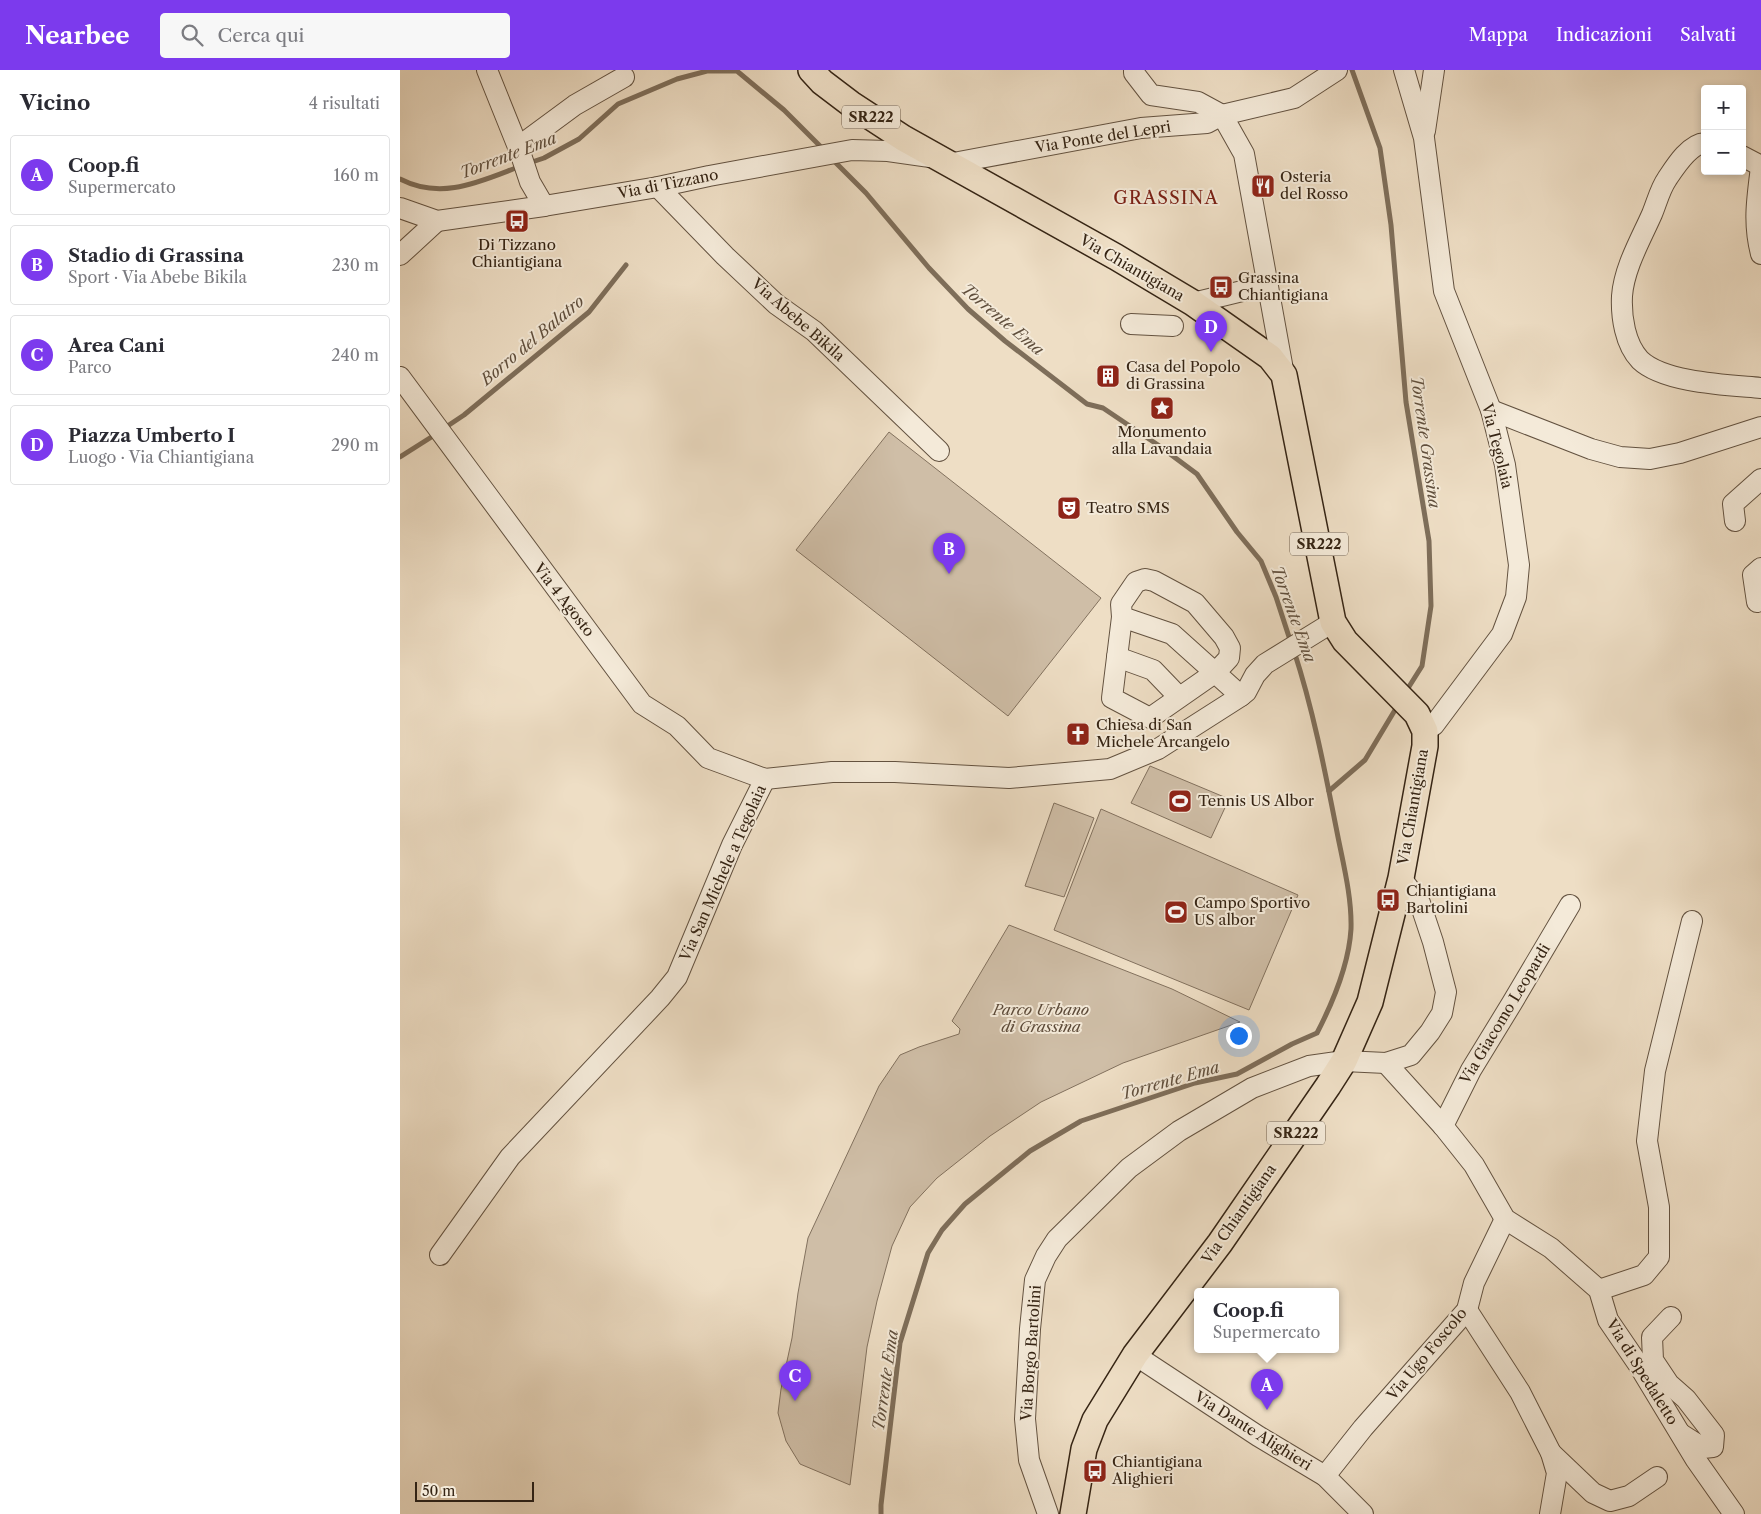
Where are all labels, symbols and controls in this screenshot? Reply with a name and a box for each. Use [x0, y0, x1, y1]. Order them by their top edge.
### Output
search box [160, 13, 510, 58]
text: Nearbee [25, 21, 130, 50]
icon: search [178, 21, 206, 49]
text: Cerca qui [218, 24, 304, 47]
text: Mappa [1469, 24, 1528, 46]
text: Indicazioni [1556, 24, 1652, 46]
text: Salvati [1680, 24, 1736, 46]
map controls [1701, 85, 1746, 175]
button: + [1701, 85, 1746, 130]
text: Vicino [20, 90, 90, 115]
text: 4 risultati [309, 93, 380, 113]
road number: SR222 [842, 106, 900, 128]
street label: Via Ponte del Lepri [1033, 116, 1173, 157]
water label: Torrente Ema [457, 127, 559, 183]
button: − [1701, 130, 1746, 175]
text: Coop.fi [68, 154, 139, 177]
street label: Via di Tizzano [615, 164, 720, 203]
text: A [31, 165, 43, 185]
text: 160 m [334, 165, 379, 185]
place label: Osteria del Rosso [1280, 167, 1348, 203]
restaurant icon: Osteria del Rosso [1250, 173, 1276, 199]
text: Supermercato [68, 177, 176, 197]
district label: GRASSINA [1113, 187, 1219, 209]
bus stop icon: Di Tizzano Chiantigiana [504, 208, 530, 234]
street label: Via Chiantigiana [1076, 229, 1188, 305]
place label: Di Tizzano Chiantigiana [472, 235, 562, 271]
text: Stadio di Grassina [68, 244, 244, 267]
text: B [31, 255, 43, 275]
text: 230 m [332, 255, 379, 275]
text: Sport · Via Abebe Bikila [68, 267, 247, 287]
place label: Grassina Chiantigiana [1238, 268, 1328, 304]
street label: Via Abebe Bikila [747, 273, 849, 365]
bus stop icon: Grassina Chiantigiana [1208, 274, 1234, 300]
water label: Torrente Ema [958, 279, 1049, 360]
water label: Borro del Balatro [475, 291, 588, 390]
pin: D [1195, 311, 1227, 352]
text: Area Cani [68, 334, 165, 357]
text: C [31, 345, 43, 365]
text: 240 m [331, 345, 379, 365]
text: Parco [68, 357, 112, 377]
place label: Casa del Popolo di Grassina [1126, 357, 1241, 393]
building icon: Casa del Popolo di Grassina [1095, 363, 1121, 389]
water label: Torrente Grassina [1407, 375, 1445, 510]
place icon: Monumento alla Lavandaia [1149, 395, 1175, 421]
street label: Via Tegolaia [1478, 400, 1517, 490]
place label: Monumento alla Lavandaia [1112, 422, 1212, 458]
text: Piazza Umberto I [68, 424, 235, 447]
text: D [30, 435, 44, 455]
text: 290 m [331, 435, 379, 455]
text: Luogo · Via Chiantigiana [68, 447, 254, 467]
theatre icon: Teatro SMS [1056, 495, 1082, 521]
place label: Teatro SMS [1086, 498, 1170, 517]
road number: SR222 [1290, 532, 1348, 556]
pin: B [933, 533, 965, 574]
street label: Via 4 Agosto [529, 558, 599, 640]
water label: Torrente Ema [1267, 563, 1321, 666]
place label: Chiesa di San Michele Arcangelo [1096, 715, 1230, 751]
church icon: Chiesa di San Michele Arcangelo [1065, 721, 1091, 747]
street label: Via Chiantigiana [1393, 747, 1432, 867]
street label: Via San Michele a Tegolaia [675, 782, 770, 965]
sports icon: Tennis US Albor [1167, 788, 1193, 814]
place label: Tennis US Albor [1198, 791, 1315, 810]
place label: Chiantigiana Bartolini [1406, 881, 1496, 917]
bus stop icon: Chiantigiana Bartolini [1375, 887, 1401, 913]
place label: Campo Sportivo US albor [1194, 893, 1310, 929]
sports icon: Campo Sportivo US albor [1163, 899, 1189, 925]
street label: Via Giacomo Leopardi [1455, 940, 1554, 1088]
park label: Parco Urbano di Grassina [992, 1000, 1089, 1036]
your location [1226, 1023, 1252, 1049]
water label: Torrente Ema [1118, 1056, 1222, 1104]
road number: SR222 [1267, 1122, 1325, 1144]
street label: Via Chiantigiana [1197, 1160, 1280, 1268]
street label: Via Borgo Bartolini [1016, 1284, 1045, 1423]
popup [1194, 1288, 1339, 1353]
text: Coop.fi [1213, 1299, 1284, 1322]
street label: Via Ugo Foscolo [1382, 1304, 1471, 1405]
street label: Via di Spedaletto [1602, 1315, 1683, 1428]
text: Supermercato [1213, 1322, 1320, 1342]
water label: Torrente Ema [868, 1328, 902, 1432]
pin: C [779, 1360, 811, 1401]
pin: A [1251, 1369, 1283, 1410]
street label: Via Dante Alighieri [1190, 1386, 1316, 1475]
place label: Chiantigiana Alighieri [1111, 1452, 1202, 1488]
bus stop icon: Chiantigiana Alighieri [1082, 1458, 1108, 1484]
scale bar [415, 1479, 534, 1502]
text: 50 m [422, 1482, 455, 1500]

